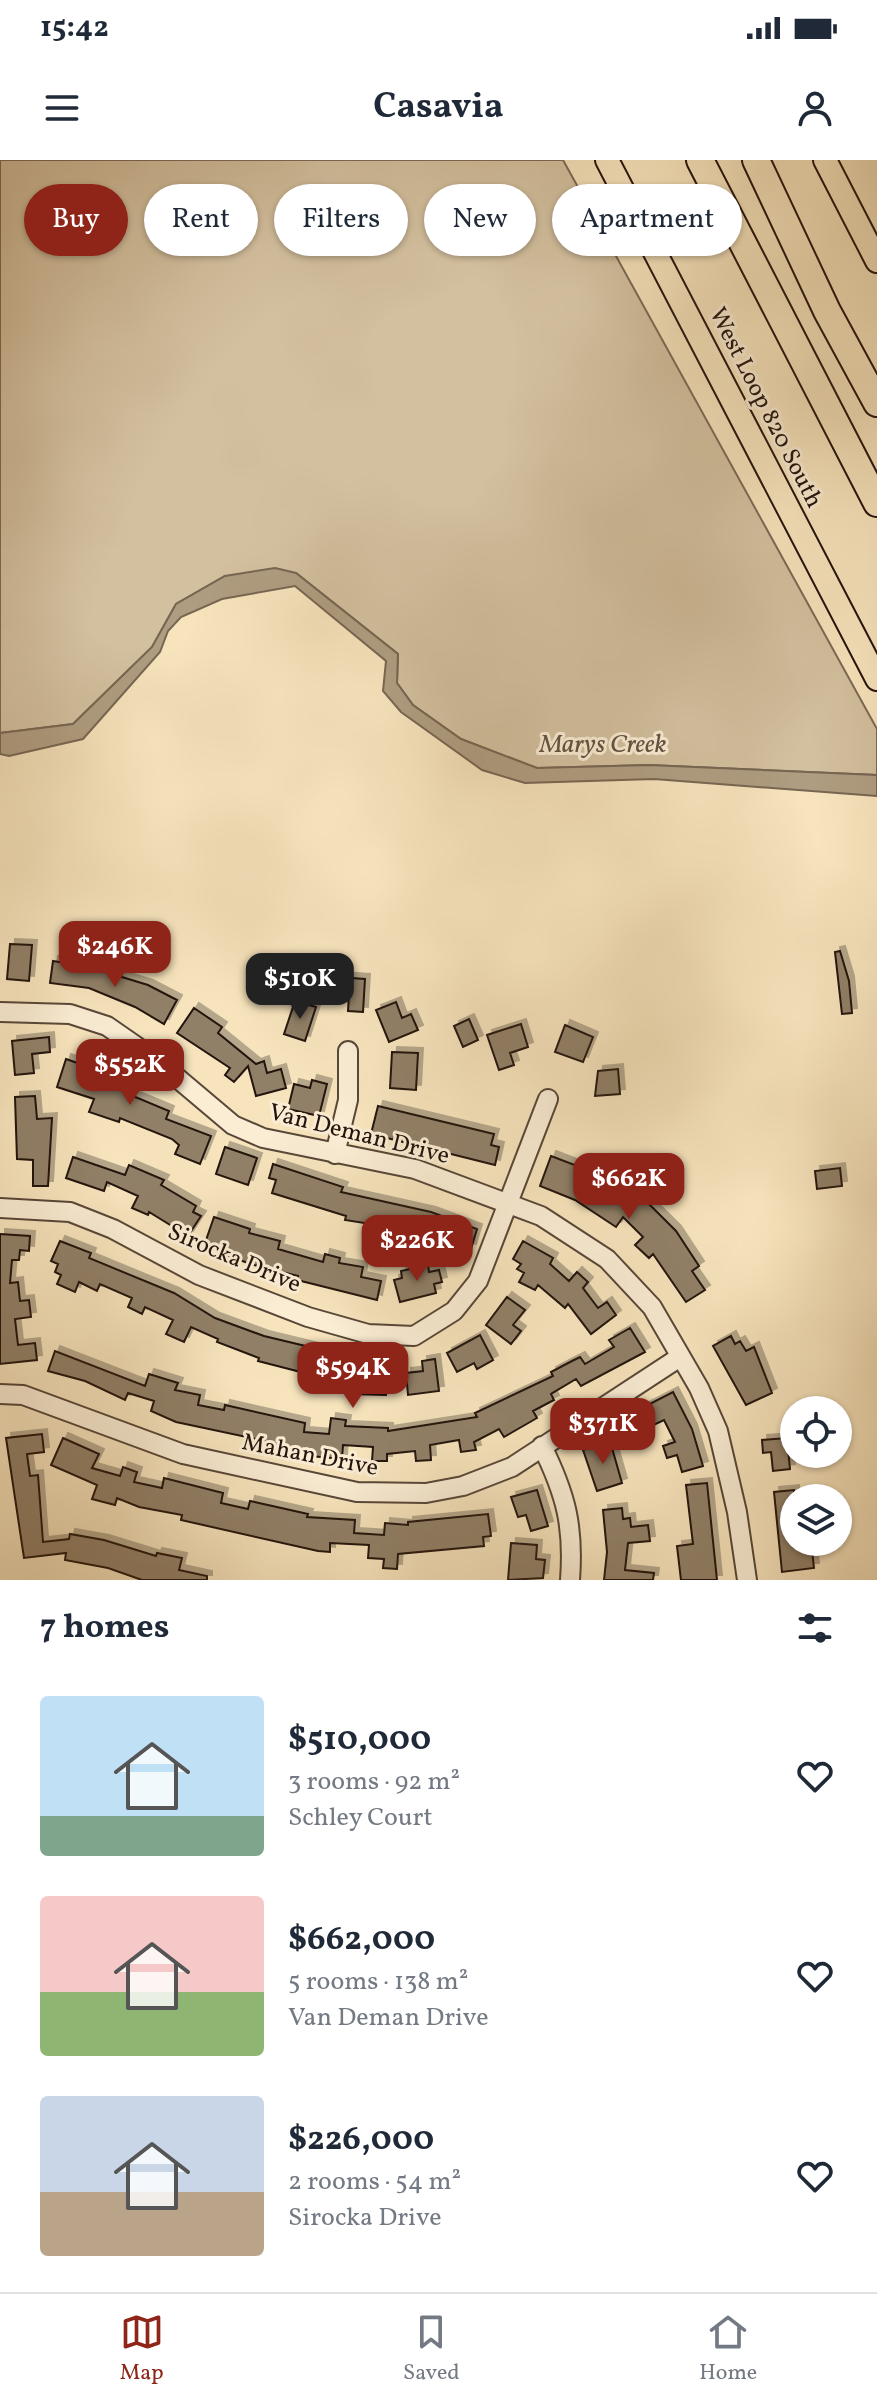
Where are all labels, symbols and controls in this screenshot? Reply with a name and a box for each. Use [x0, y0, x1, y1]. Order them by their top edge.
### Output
text: 15:42 [40, 7, 109, 49]
text: Casavia [373, 83, 504, 133]
icon: menu [40, 86, 84, 130]
icon: person [793, 86, 837, 130]
chip: Buy [24, 184, 128, 256]
chip: Rent [144, 184, 258, 256]
chip: Filters [274, 184, 408, 256]
chip: New [424, 184, 536, 256]
chip: Apartment [552, 184, 742, 256]
street label: West Loop 820 South [700, 302, 830, 514]
water label: Marys Creek [538, 727, 667, 763]
pin: $246K [59, 921, 171, 989]
text: $246K [77, 929, 153, 965]
pin: $510K [244, 953, 356, 1021]
text: $510K [264, 961, 336, 997]
pin: $552K [74, 1039, 186, 1107]
text: $552K [94, 1047, 166, 1083]
street label: Van Deman Drive [265, 1096, 453, 1174]
pin: $662K [573, 1153, 685, 1221]
text: $662K [591, 1161, 667, 1197]
pin: $226K [361, 1215, 473, 1283]
street label: Sirocka Drive [162, 1216, 306, 1302]
text: $226K [380, 1223, 454, 1259]
pin: $594K [297, 1342, 409, 1410]
text: $594K [315, 1350, 391, 1386]
map controls [780, 1396, 852, 1556]
button: locate [780, 1396, 852, 1468]
pin: $371K [547, 1398, 659, 1466]
text: $371K [568, 1406, 638, 1442]
street label: Mahan Drive [239, 1426, 381, 1486]
button: layers [780, 1484, 852, 1556]
text: 7 homes [40, 1605, 169, 1652]
icon: filters [793, 1606, 837, 1650]
text: $510,000 [288, 1717, 431, 1764]
icon: home [104, 1728, 200, 1824]
icon: heart [793, 1754, 837, 1798]
text: 3 rooms · 92 m² [288, 1764, 460, 1800]
text: Schley Court [288, 1800, 433, 1836]
text: $662,000 [288, 1917, 435, 1964]
icon: home [104, 1928, 200, 2024]
icon: heart [793, 1954, 837, 1998]
text: 5 rooms · 138 m² [288, 1964, 468, 2000]
text: Van Deman Drive [288, 2000, 489, 2036]
text: $226,000 [288, 2117, 434, 2164]
icon: home [104, 2128, 200, 2224]
icon: heart [793, 2154, 837, 2198]
text: 2 rooms · 54 m² [288, 2164, 461, 2200]
text: Sirocka Drive [288, 2200, 442, 2236]
tab: Map [120, 2310, 164, 2389]
tab: Saved [403, 2310, 460, 2389]
tab: Home [699, 2310, 757, 2389]

